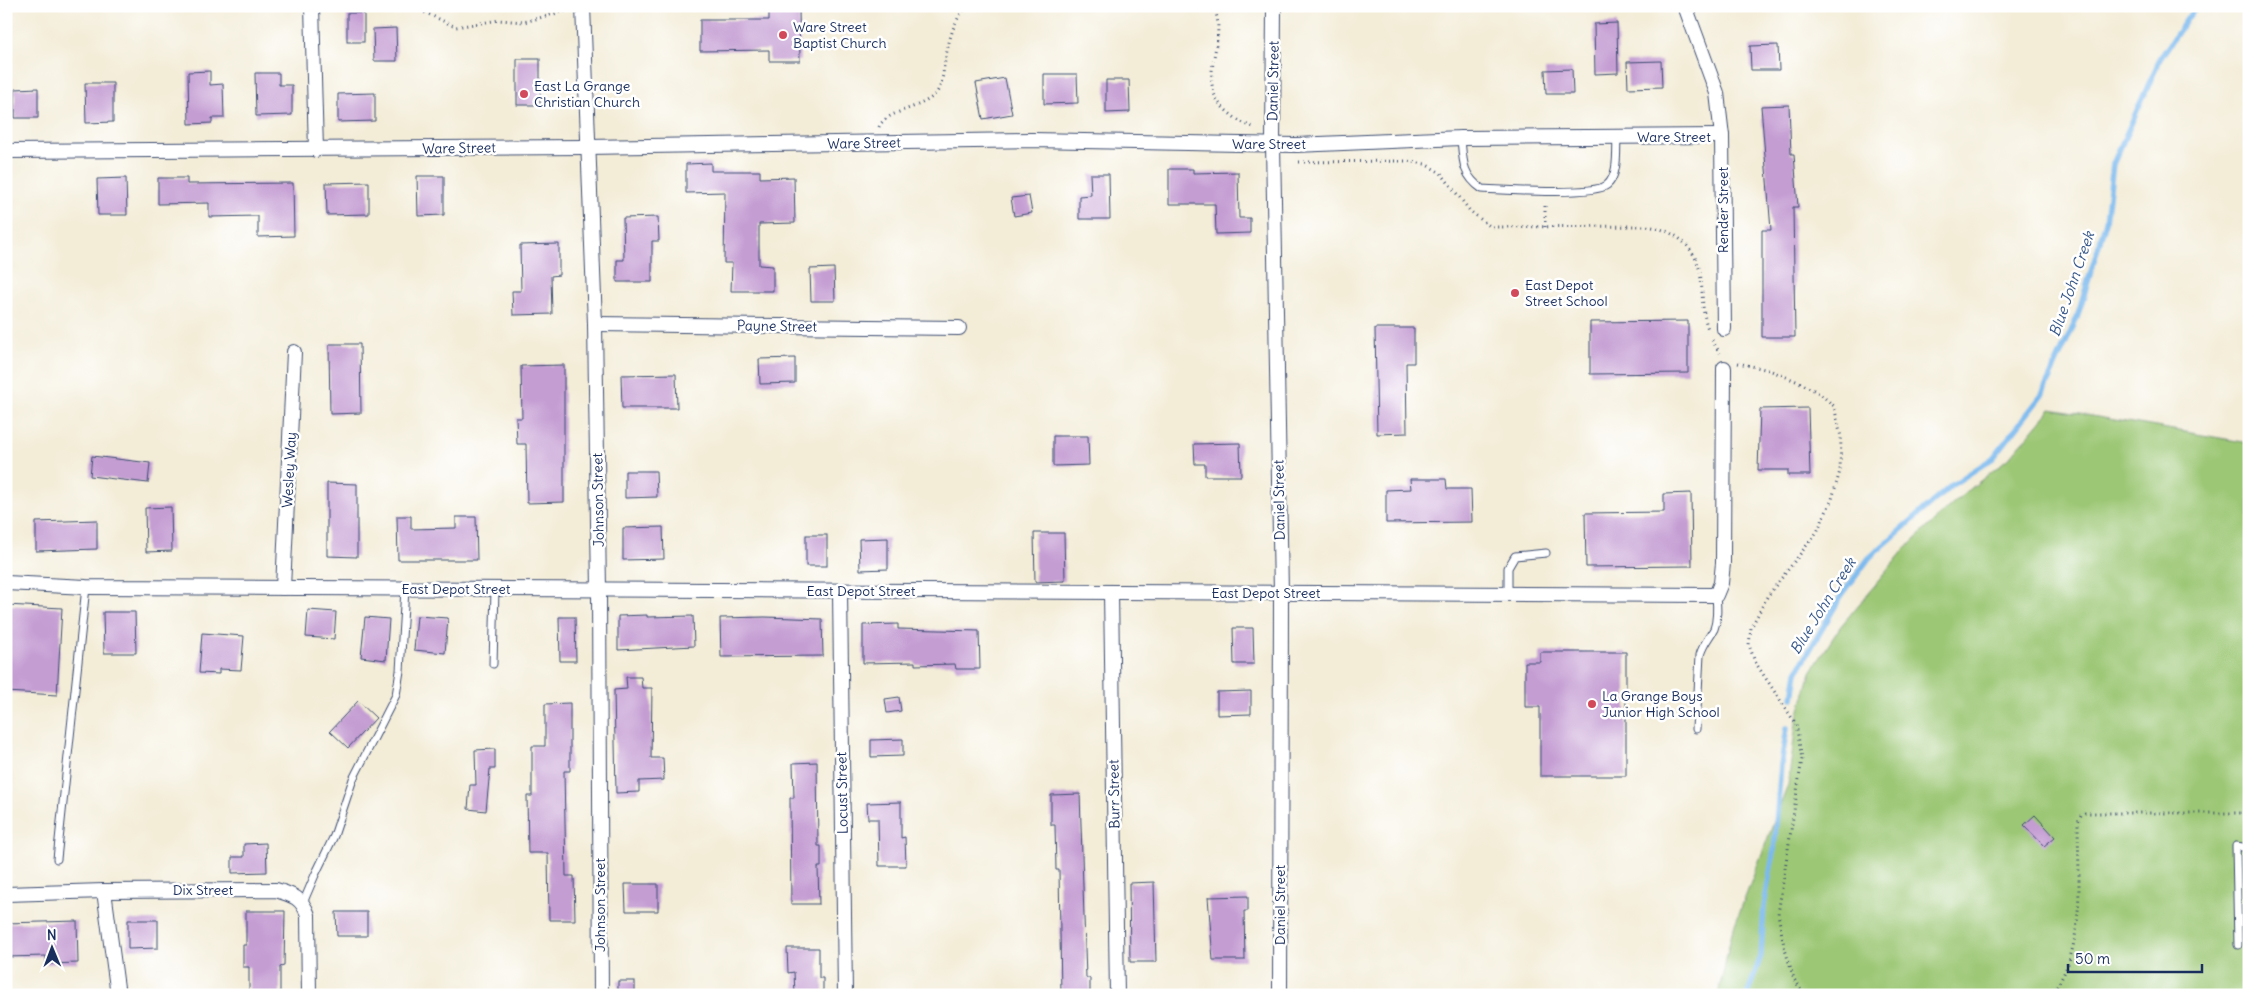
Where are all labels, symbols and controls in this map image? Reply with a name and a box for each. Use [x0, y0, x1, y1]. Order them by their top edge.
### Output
place label: Ware Street Baptist Church [793, 18, 887, 52]
marker: Ware Street Baptist Church [777, 29, 789, 41]
street label: Daniel Street [1263, 40, 1283, 121]
place label: East La Grange Christian Church [534, 77, 640, 111]
marker: East La Grange Christian Church [518, 88, 530, 100]
street label: Ware Street [1637, 128, 1711, 146]
street label: Ware Street [827, 133, 901, 153]
street label: Ware Street [1232, 135, 1306, 153]
street label: Ware Street [422, 138, 496, 158]
street label: Render Street [1714, 167, 1732, 253]
water label: Blue John Creek [2045, 228, 2099, 339]
place label: East Depot Street School [1525, 276, 1608, 310]
marker: East Depot Street School [1509, 287, 1521, 299]
street label: Payne Street [737, 316, 818, 336]
street label: Wesley Way [278, 431, 300, 509]
street label: Johnson Street [588, 452, 608, 547]
street label: Daniel Street [1269, 459, 1289, 540]
water label: Blue John Creek [1785, 553, 1860, 657]
street label: East Depot Street [401, 580, 511, 598]
street label: East Depot Street [806, 582, 916, 600]
street label: East Depot Street [1211, 584, 1321, 602]
place label: La Grange Boys Junior High School [1602, 687, 1720, 721]
marker: La Grange Boys Junior High School [1586, 698, 1598, 710]
street label: Locust Street [832, 751, 852, 834]
street label: Burr Street [1104, 759, 1124, 829]
street label: Johnson Street [591, 858, 609, 952]
street label: Daniel Street [1271, 864, 1289, 945]
street label: Dix Street [173, 881, 234, 899]
north arrow [28, 924, 78, 974]
text: N [47, 926, 57, 944]
scale bar [2068, 941, 2201, 973]
text: 50 m [2075, 949, 2110, 968]

